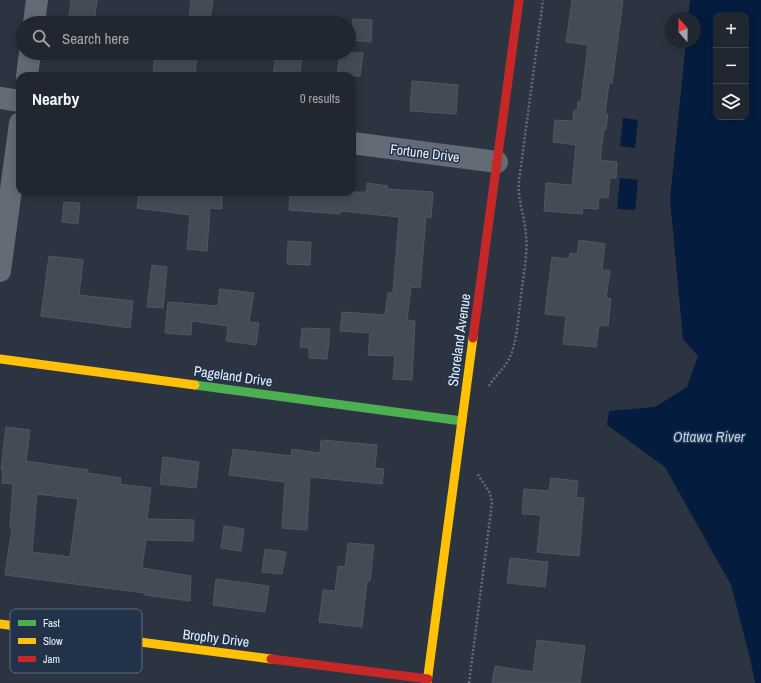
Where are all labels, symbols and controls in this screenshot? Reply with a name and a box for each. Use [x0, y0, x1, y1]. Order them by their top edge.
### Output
north arrow [665, 12, 701, 48]
map controls [713, 12, 749, 120]
button: + [713, 12, 749, 48]
search box [16, 16, 356, 60]
icon: search [30, 27, 52, 49]
text: Search here [62, 28, 129, 49]
button: − [713, 48, 749, 84]
button: layers [713, 84, 749, 120]
text: Nearby [32, 87, 79, 110]
text: 0 results [300, 90, 340, 107]
street label: Fortune Drive [389, 140, 461, 166]
street label: Shoreland Avenue [444, 292, 474, 388]
street label: Pageland Drive [193, 362, 273, 390]
water label: Ottawa River [673, 426, 746, 447]
legend [10, 609, 142, 673]
text: Fast [43, 616, 61, 630]
street label: Brophy Drive [182, 625, 250, 651]
text: Slow [43, 634, 63, 648]
text: Jam [43, 652, 60, 666]

